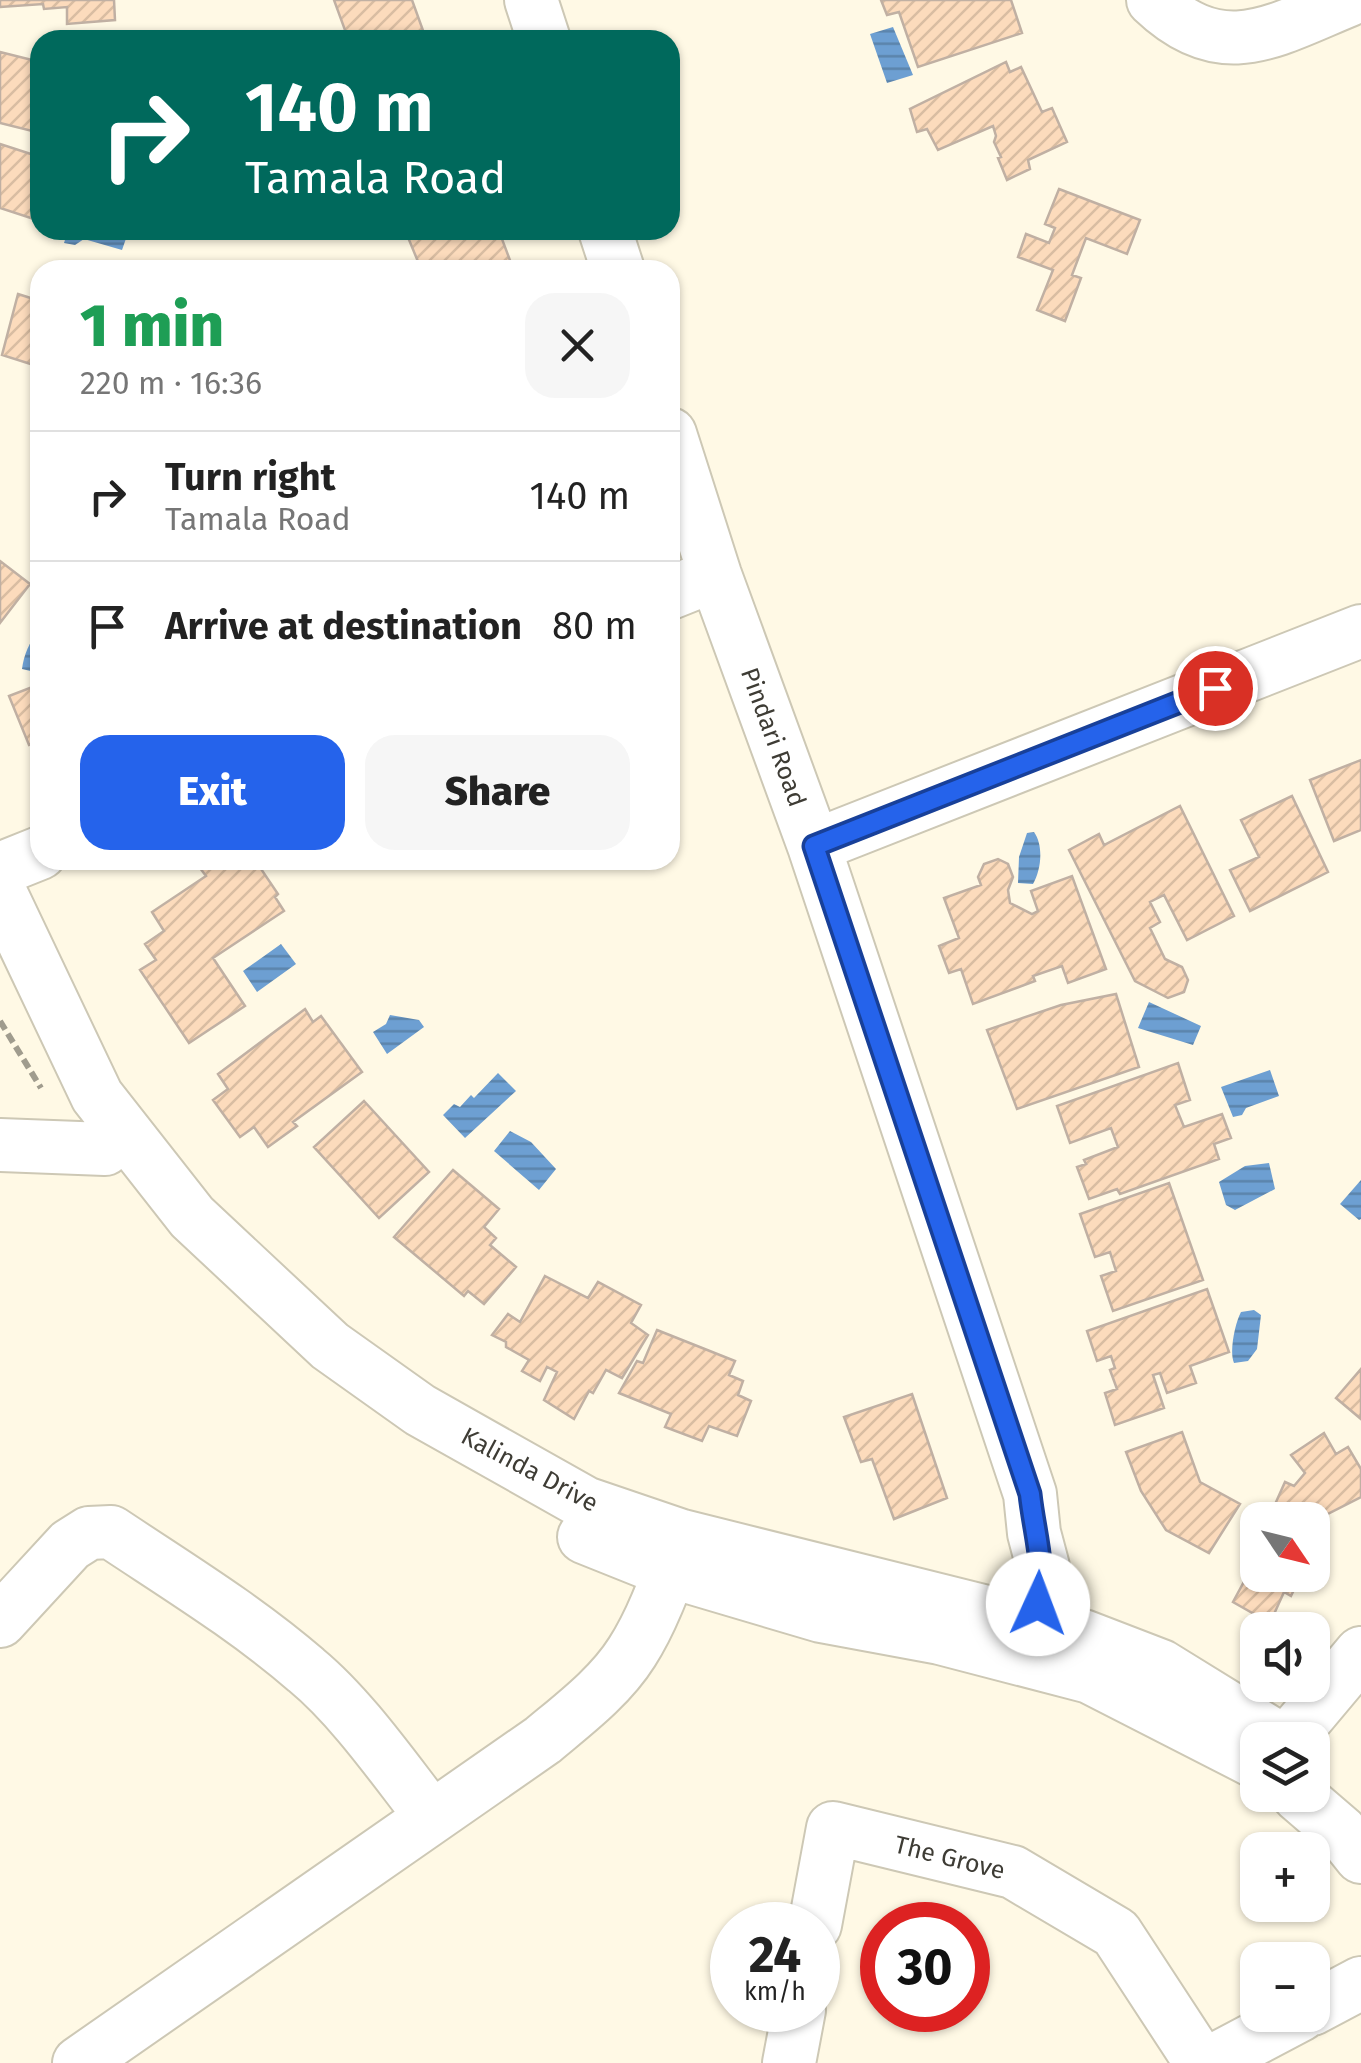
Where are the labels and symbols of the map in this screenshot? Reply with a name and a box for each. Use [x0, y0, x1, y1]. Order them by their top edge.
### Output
pin [1173, 646, 1258, 731]
street label: Pindari Road [734, 664, 812, 811]
street label: Kalinda Drive [456, 1421, 603, 1519]
north arrow [1240, 1502, 1330, 1592]
position arrow [986, 1552, 1090, 1656]
street label: The Grove [891, 1830, 1008, 1886]
speed limit sign: 30 [860, 1902, 990, 2032]

